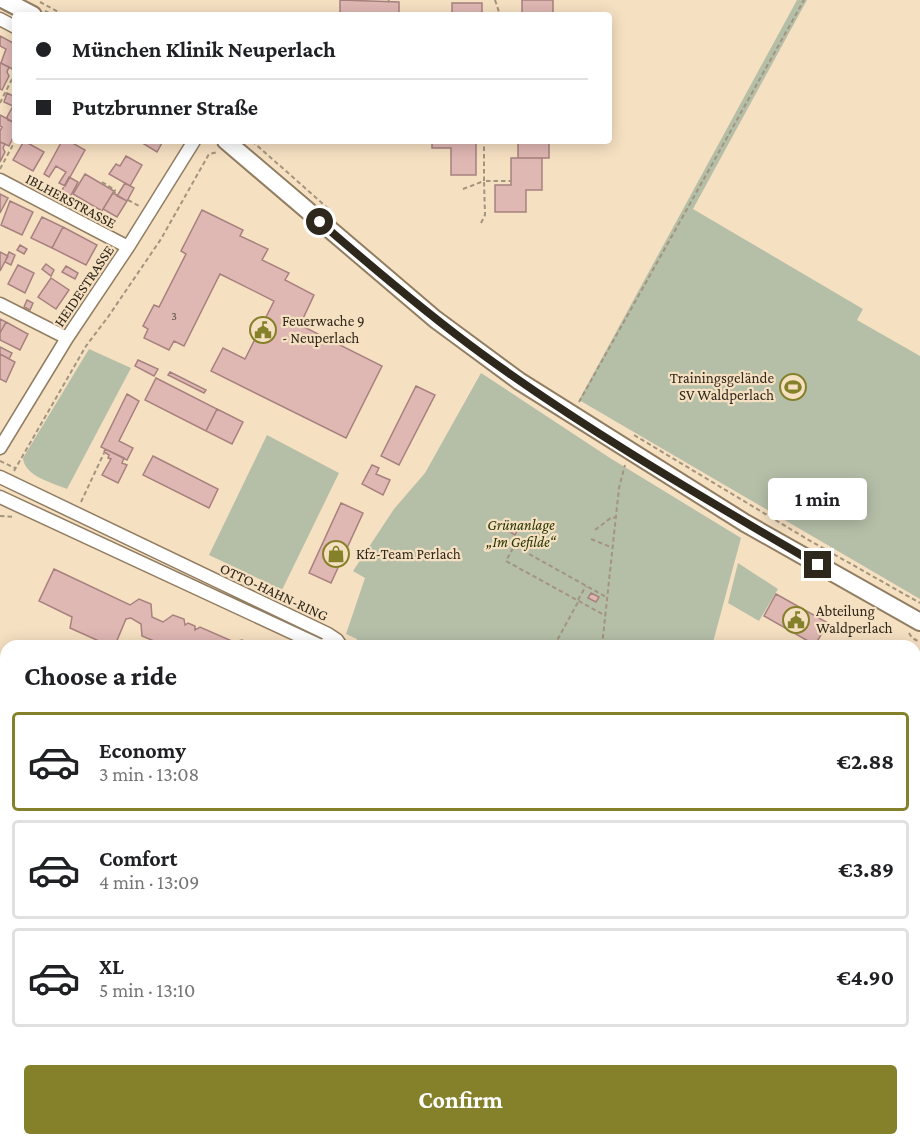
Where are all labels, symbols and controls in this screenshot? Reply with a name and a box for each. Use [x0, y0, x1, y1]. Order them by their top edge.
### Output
text: München Klinik Neuperlach [72, 37, 336, 62]
text: Putzbrunner Straße [72, 95, 258, 120]
street label: IBLHERSTRASSE [23, 170, 119, 232]
route start [306, 208, 333, 235]
street label: HEIDESTRASSE [51, 242, 117, 330]
house number: 3 [171, 309, 177, 323]
place label: Feuerwache 9 - Neuperlach [282, 313, 365, 347]
public building icon: Feuerwache 9 - Neuperlach [248, 315, 278, 345]
place label: Trainingsgelände SV Waldperlach [670, 370, 774, 404]
sports icon: Trainingsgelände SV Waldperlach [778, 372, 808, 402]
callout: 1 min [768, 478, 868, 520]
text: 1 min [795, 488, 840, 510]
park label: Grünanlage „Im Gefilde“ [485, 517, 556, 551]
shop icon: Kfz-Team Perlach [321, 539, 351, 569]
place label: Kfz-Team Perlach [356, 546, 461, 562]
route end [804, 551, 831, 578]
street label: OTTO-HAHN-RING [217, 560, 331, 624]
place label: Abteilung Waldperlach [816, 603, 893, 637]
public building icon: Abteilung Waldperlach [781, 605, 811, 635]
text: Choose a ride [24, 661, 177, 691]
icon: car [27, 735, 81, 789]
text: Economy [99, 738, 186, 763]
text: €2.88 [837, 749, 894, 774]
text: 3 min · 13:08 [99, 763, 199, 785]
icon: car [27, 843, 81, 897]
text: Comfort [99, 846, 177, 871]
text: €3.89 [838, 857, 894, 882]
text: 4 min · 13:09 [99, 871, 200, 893]
icon: car [27, 951, 81, 1005]
text: XL [99, 954, 124, 979]
text: €4.90 [837, 965, 894, 990]
text: 5 min · 13:10 [99, 979, 195, 1001]
button: Confirm [24, 1065, 897, 1134]

